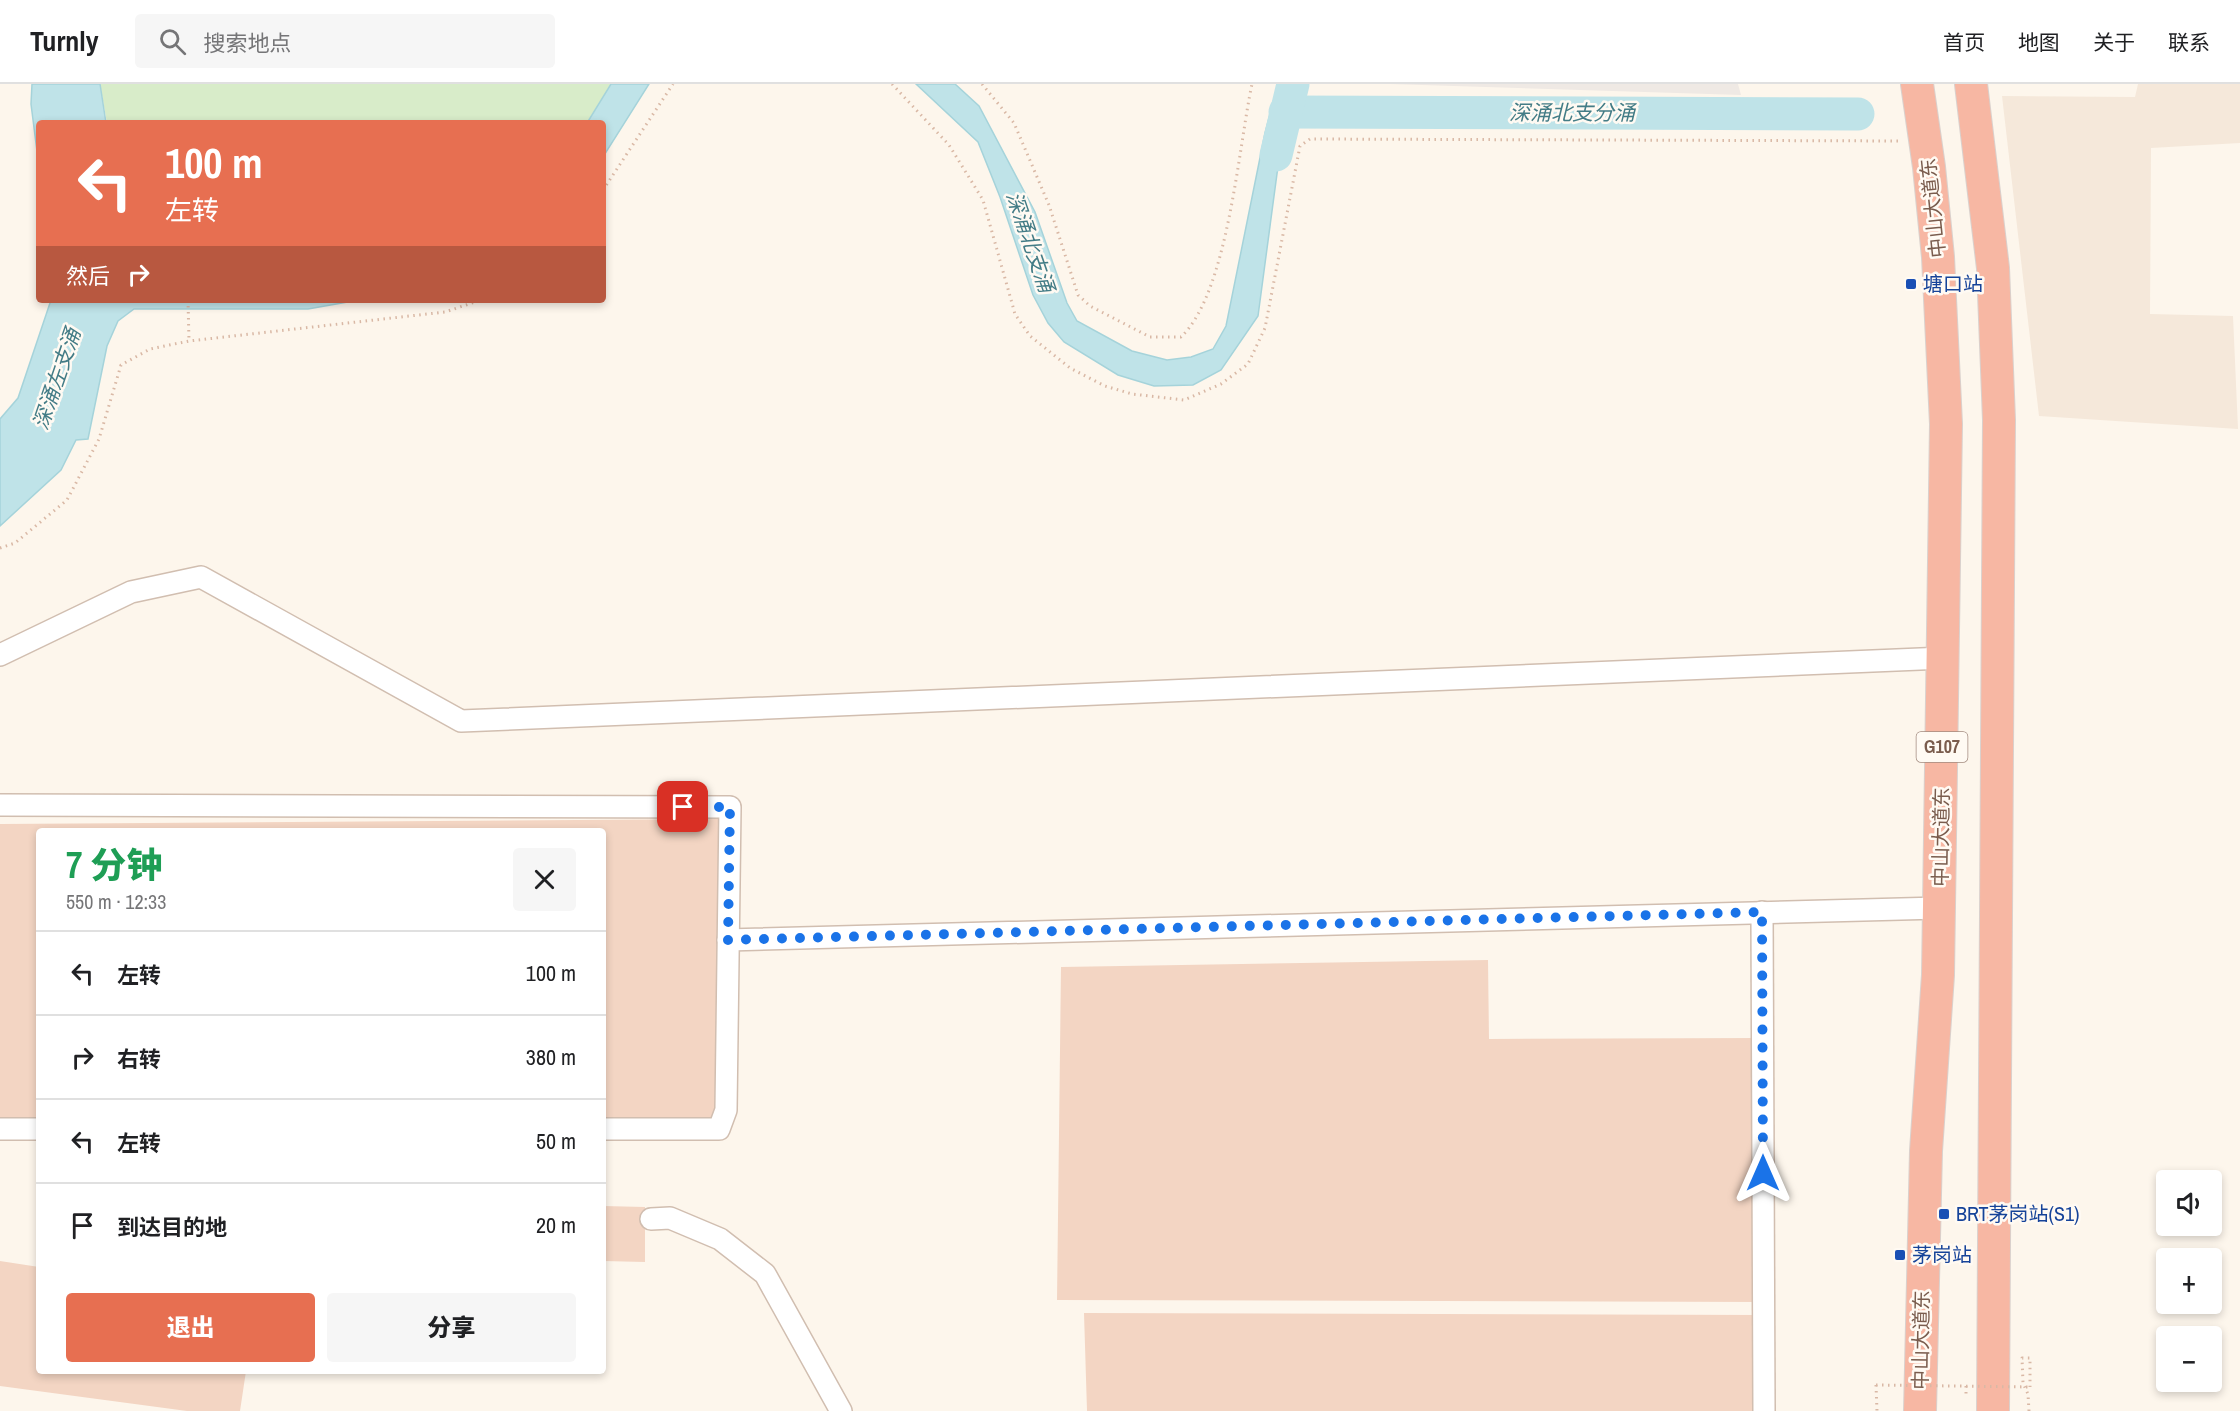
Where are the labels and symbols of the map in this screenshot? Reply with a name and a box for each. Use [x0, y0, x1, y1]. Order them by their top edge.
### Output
water label: 深涌北支分涌 [1509, 98, 1637, 127]
street label: 中山大道东 [1914, 157, 1951, 259]
water label: 深涌北支涌 [1000, 187, 1062, 298]
place label: 塘口站 [1923, 270, 1983, 297]
marker: 塘口站 [1904, 277, 1918, 291]
water label: 深涌左支涌 [26, 323, 88, 433]
road number: G107 [1916, 732, 1968, 762]
pin [657, 781, 708, 832]
street label: 中山大道东 [1926, 787, 1955, 887]
position arrow [1731, 1141, 1795, 1205]
place label: BRT茅岗站(S1) [1956, 1200, 2080, 1227]
marker: BRT茅岗站(S1) [1937, 1207, 1951, 1221]
place label: 茅岗站 [1912, 1241, 1972, 1268]
marker: 茅岗站 [1893, 1248, 1907, 1262]
street label: 中山大道东 [1906, 1290, 1935, 1390]

